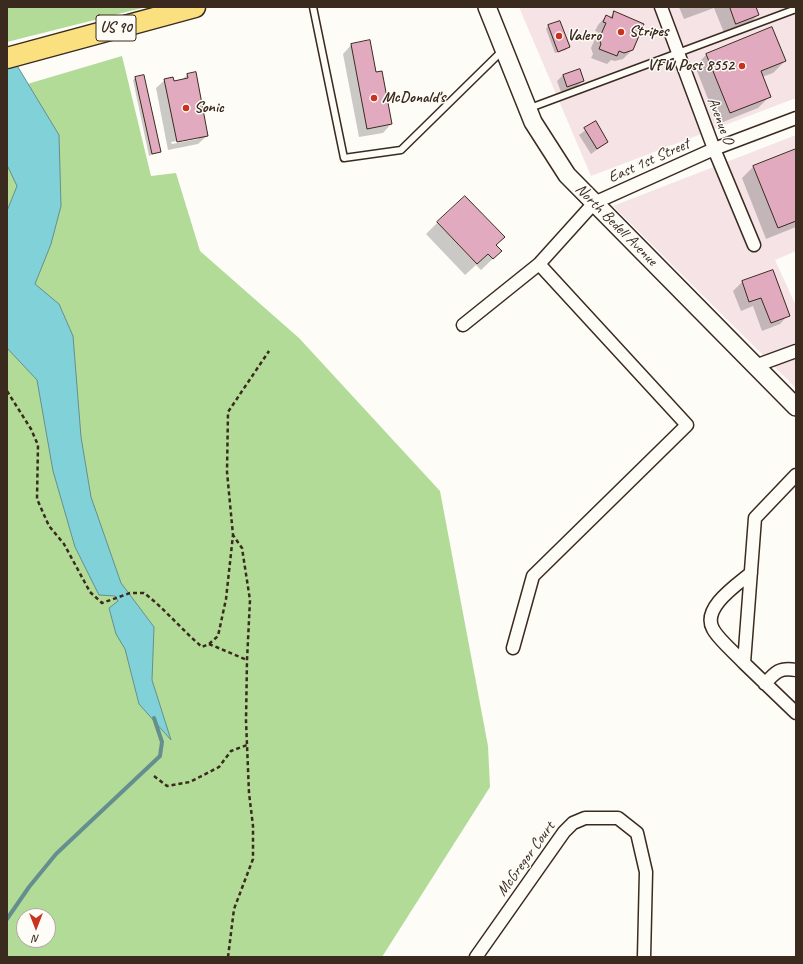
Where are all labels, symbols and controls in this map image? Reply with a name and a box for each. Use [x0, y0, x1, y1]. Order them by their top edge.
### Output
road number: US 90 [96, 15, 136, 41]
place label: Stripes [629, 22, 668, 42]
place label: Valero [567, 26, 601, 46]
marker: Stripes [616, 27, 626, 37]
marker: Valero [554, 31, 564, 41]
place label: VFW Post 8552 [647, 56, 734, 76]
marker: VFW Post 8552 [737, 61, 747, 71]
place label: McDonald's [382, 88, 445, 108]
marker: McDonald's [369, 93, 379, 103]
street label: Avenue O [702, 95, 738, 147]
place label: Sonic [194, 98, 224, 118]
marker: Sonic [181, 103, 191, 113]
street label: East 1st Street [605, 135, 693, 187]
street label: North Bedell Avenue [571, 180, 661, 270]
street label: McGregor Court [493, 818, 559, 900]
north arrow [16, 908, 56, 948]
text: N [33, 932, 39, 946]

